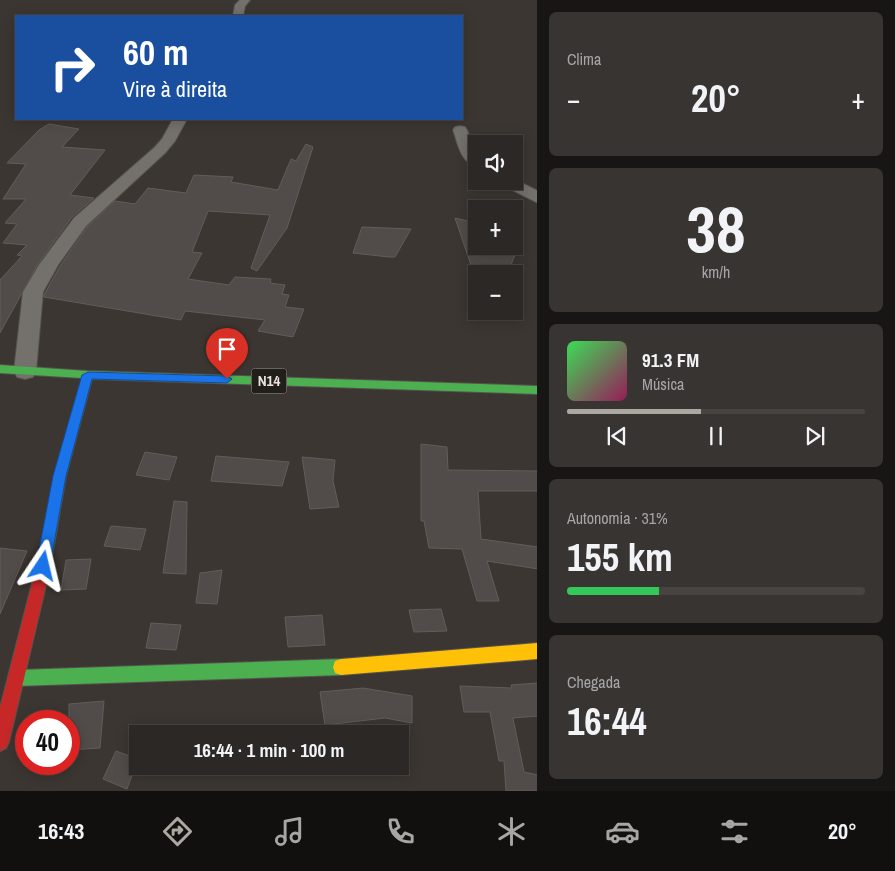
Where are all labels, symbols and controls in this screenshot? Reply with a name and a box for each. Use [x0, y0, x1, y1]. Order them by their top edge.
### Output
text: 60 m [123, 29, 188, 76]
icon: right [40, 35, 105, 100]
text: Clima [567, 48, 601, 70]
text: 20° [691, 73, 741, 124]
text: Vire à direita [123, 74, 227, 104]
text: − [567, 80, 580, 118]
text: + [852, 80, 865, 118]
map controls [468, 135, 523, 320]
button: sound [468, 135, 523, 190]
text: 38 [686, 185, 746, 272]
button: + [468, 200, 523, 255]
text: km/h [702, 261, 730, 283]
button: − [468, 265, 523, 320]
pin [206, 328, 248, 379]
icon: arrive [213, 335, 241, 363]
text: 91.3 FM [642, 347, 699, 373]
road number: N14 [252, 368, 286, 394]
text: Música [642, 373, 684, 395]
icon: previous [603, 422, 631, 450]
icon: pause [702, 422, 730, 450]
icon: next [801, 422, 829, 450]
text: Autonomia · 31% [567, 507, 668, 529]
text: 155 km [567, 532, 673, 583]
position arrow [16, 539, 68, 591]
text: Chegada [567, 671, 620, 693]
text: 16:44 [567, 696, 647, 747]
speed limit sign: 40 [15, 710, 80, 775]
text: 16:44 · 1 min · 100 m [194, 737, 344, 763]
icon: directions [160, 814, 195, 849]
icon: music [272, 814, 307, 849]
icon: phone [383, 814, 418, 849]
icon: climate [494, 814, 529, 849]
icon: car [605, 814, 640, 849]
icon: filters [717, 814, 752, 849]
text: 16:43 [38, 816, 84, 846]
text: 20° [828, 816, 857, 846]

